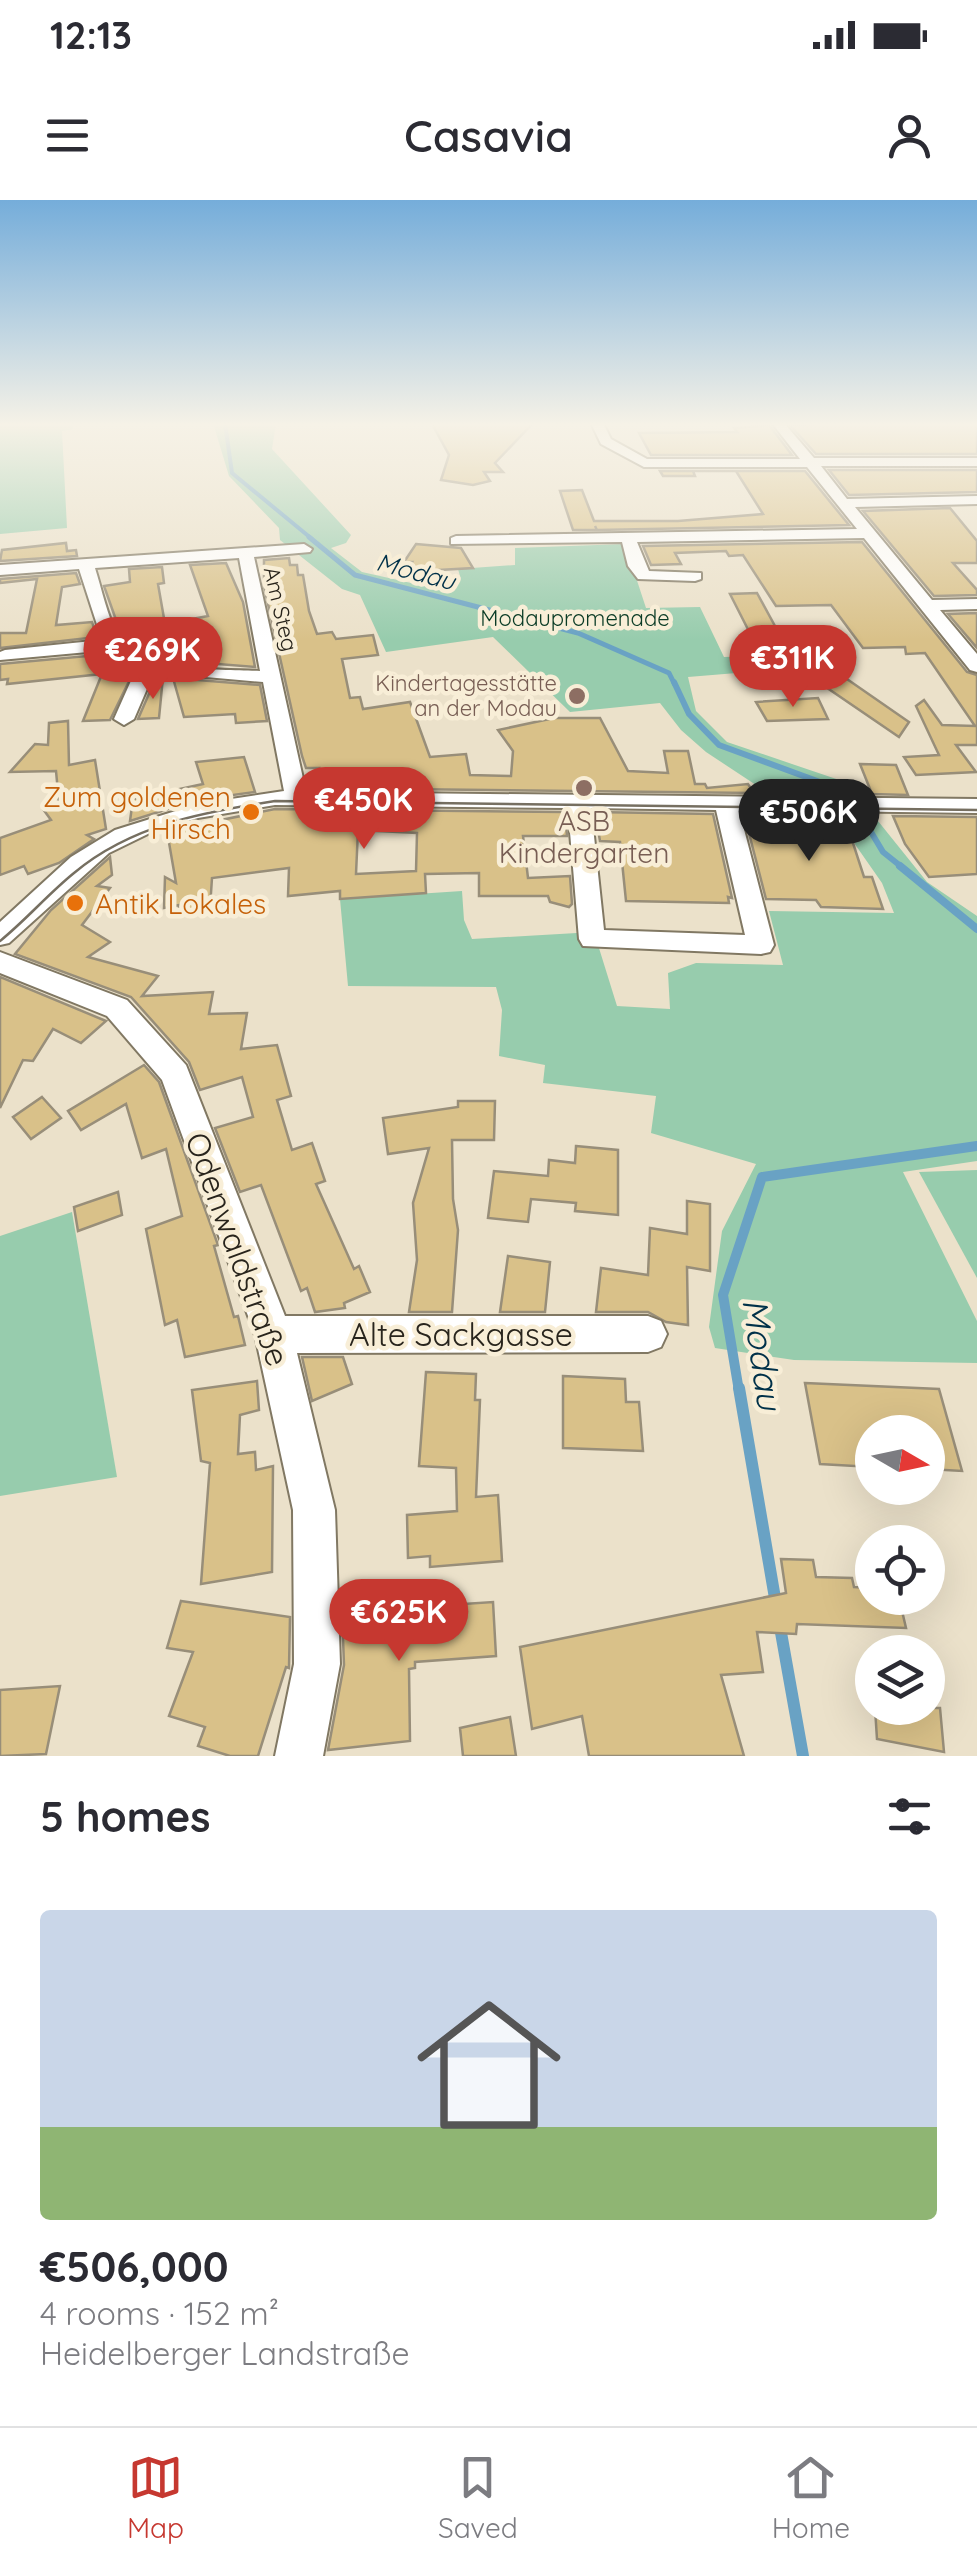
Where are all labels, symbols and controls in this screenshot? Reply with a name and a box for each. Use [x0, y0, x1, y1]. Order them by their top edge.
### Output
text: 12:13 [50, 11, 132, 59]
text: Casavia [404, 107, 573, 163]
icon: menu [40, 108, 95, 163]
icon: person [882, 108, 937, 163]
water label: Modau [373, 546, 460, 597]
street label: Am Steg [258, 564, 304, 654]
park label: Modaupromenade [480, 604, 670, 632]
pin: €269K [83, 617, 223, 702]
pin: €311K [723, 625, 863, 710]
text: €269K [105, 629, 201, 669]
text: €311K [751, 637, 835, 677]
place label: Kindertagesstätte an der Modau [375, 669, 557, 722]
marker: Kindertagesstätte an der Modau [566, 685, 588, 707]
pin: €450K [294, 767, 434, 852]
marker: ASB Kindergarten [573, 777, 595, 799]
place label: Zum goldenen Hirsch [43, 779, 231, 846]
text: €450K [315, 779, 413, 819]
pin: €506K [739, 779, 879, 864]
text: €506K [761, 791, 857, 831]
marker: Zum goldenen Hirsch [240, 801, 262, 823]
place label: ASB Kindergarten [499, 803, 669, 870]
place label: Antik Lokales [95, 886, 266, 921]
marker: Antik Lokales [64, 892, 86, 914]
street label: Odenwaldstraße [177, 1127, 299, 1371]
water label: Modau [733, 1295, 793, 1415]
street label: Alte Sackgasse [349, 1314, 573, 1354]
north arrow [855, 1415, 945, 1505]
map controls [855, 1415, 945, 1725]
button: locate [855, 1525, 945, 1615]
pin: €625K [329, 1579, 469, 1664]
text: €625K [351, 1591, 447, 1631]
button: layers [855, 1635, 945, 1725]
icon: filters [882, 1789, 937, 1844]
text: 5 homes [40, 1790, 211, 1843]
icon: home [399, 1975, 579, 2155]
text: €506,000 [40, 2240, 228, 2293]
text: 4 rooms · 152 m² [40, 2293, 279, 2333]
text: Heidelberger Landstraße [40, 2333, 410, 2373]
tab: Map [127, 2450, 184, 2545]
tab: Saved [438, 2450, 518, 2545]
tab: Home [772, 2450, 850, 2545]

